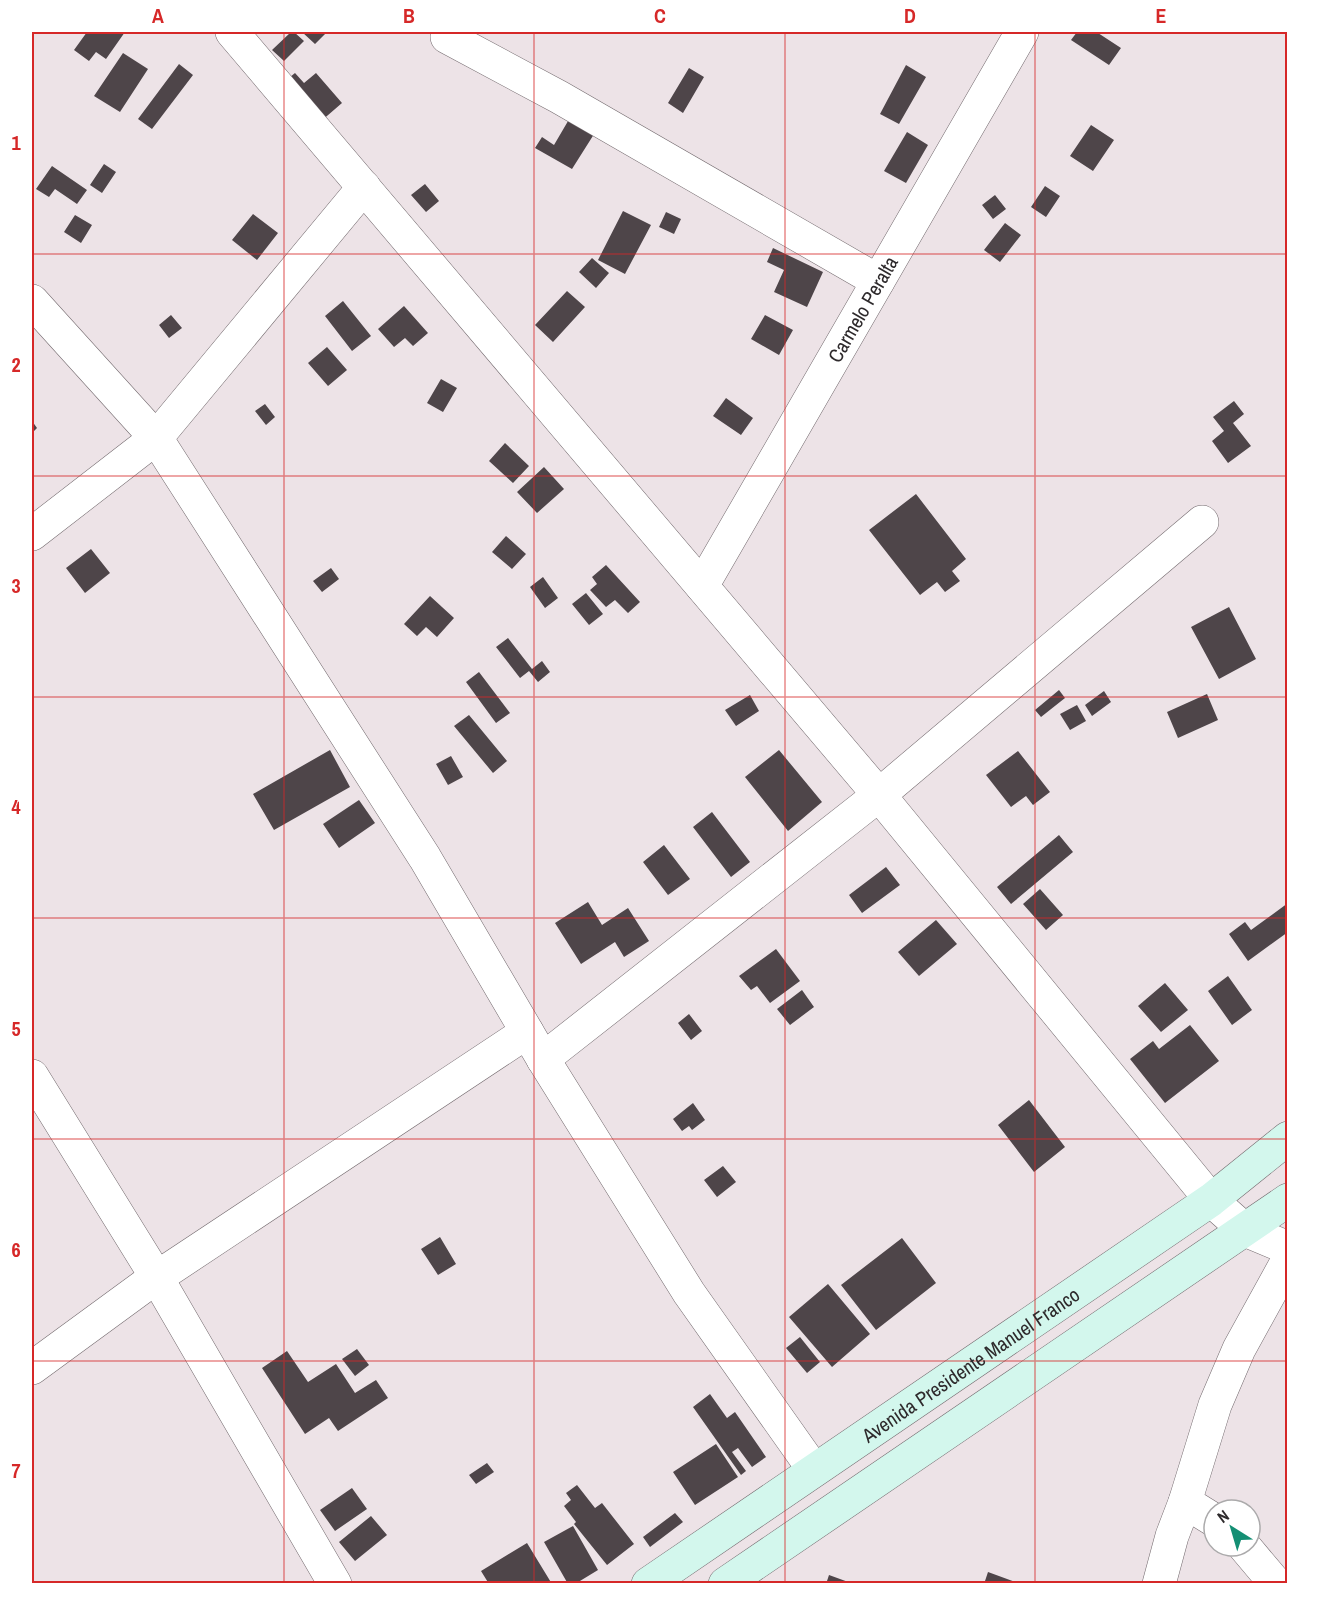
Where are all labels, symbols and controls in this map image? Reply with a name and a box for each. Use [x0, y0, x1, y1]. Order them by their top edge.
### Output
text: A [152, 2, 164, 29]
text: B [403, 2, 415, 29]
text: C [654, 2, 666, 29]
text: D [904, 2, 916, 29]
text: E [1156, 2, 1167, 29]
text: 1 [11, 129, 21, 156]
street label: Carmelo Peralta [821, 251, 903, 367]
text: 2 [11, 351, 21, 378]
text: 3 [11, 572, 21, 599]
text: 4 [11, 793, 21, 820]
text: 5 [11, 1015, 21, 1042]
text: 6 [11, 1236, 21, 1263]
street label: Avenida Presidente Manuel Franco [855, 1280, 1084, 1449]
text: 7 [11, 1457, 21, 1484]
north arrow [1202, 1498, 1262, 1558]
text: N [1213, 1504, 1233, 1528]

